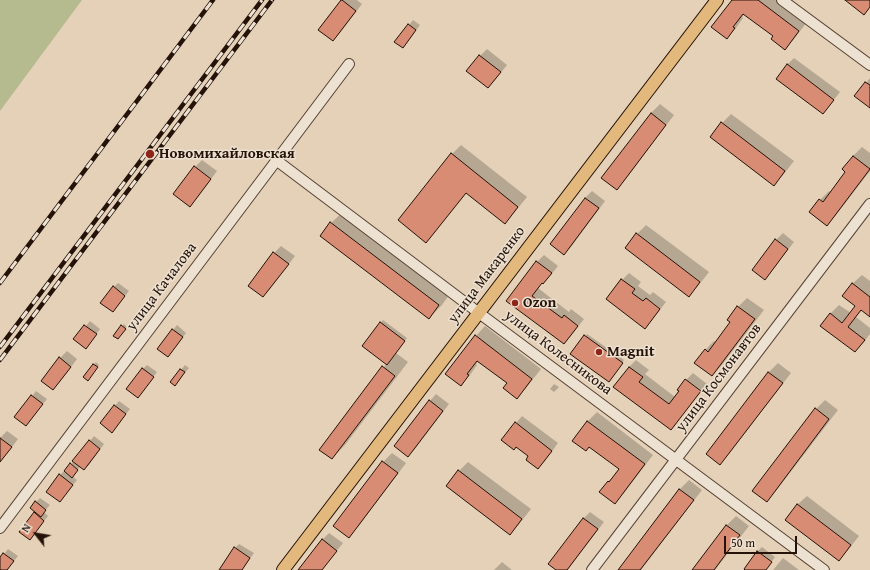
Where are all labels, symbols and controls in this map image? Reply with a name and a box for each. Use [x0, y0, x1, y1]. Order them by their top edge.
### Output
place label: Новомихайловская [159, 145, 295, 163]
marker: Новомихайловская [144, 148, 156, 160]
street label: улица Макаренко [445, 223, 529, 327]
street label: улица Качалова [123, 239, 201, 335]
place label: Ozon [523, 294, 556, 312]
marker: Ozon [510, 298, 520, 308]
street label: улица Колесникова [501, 307, 615, 399]
street label: улица Космонавтов [672, 320, 766, 436]
place label: Magnit [607, 343, 655, 361]
marker: Magnit [594, 347, 604, 357]
north arrow [16, 514, 56, 554]
text: N [17, 521, 34, 535]
scale bar [726, 528, 799, 554]
text: 50 m [731, 534, 755, 551]

